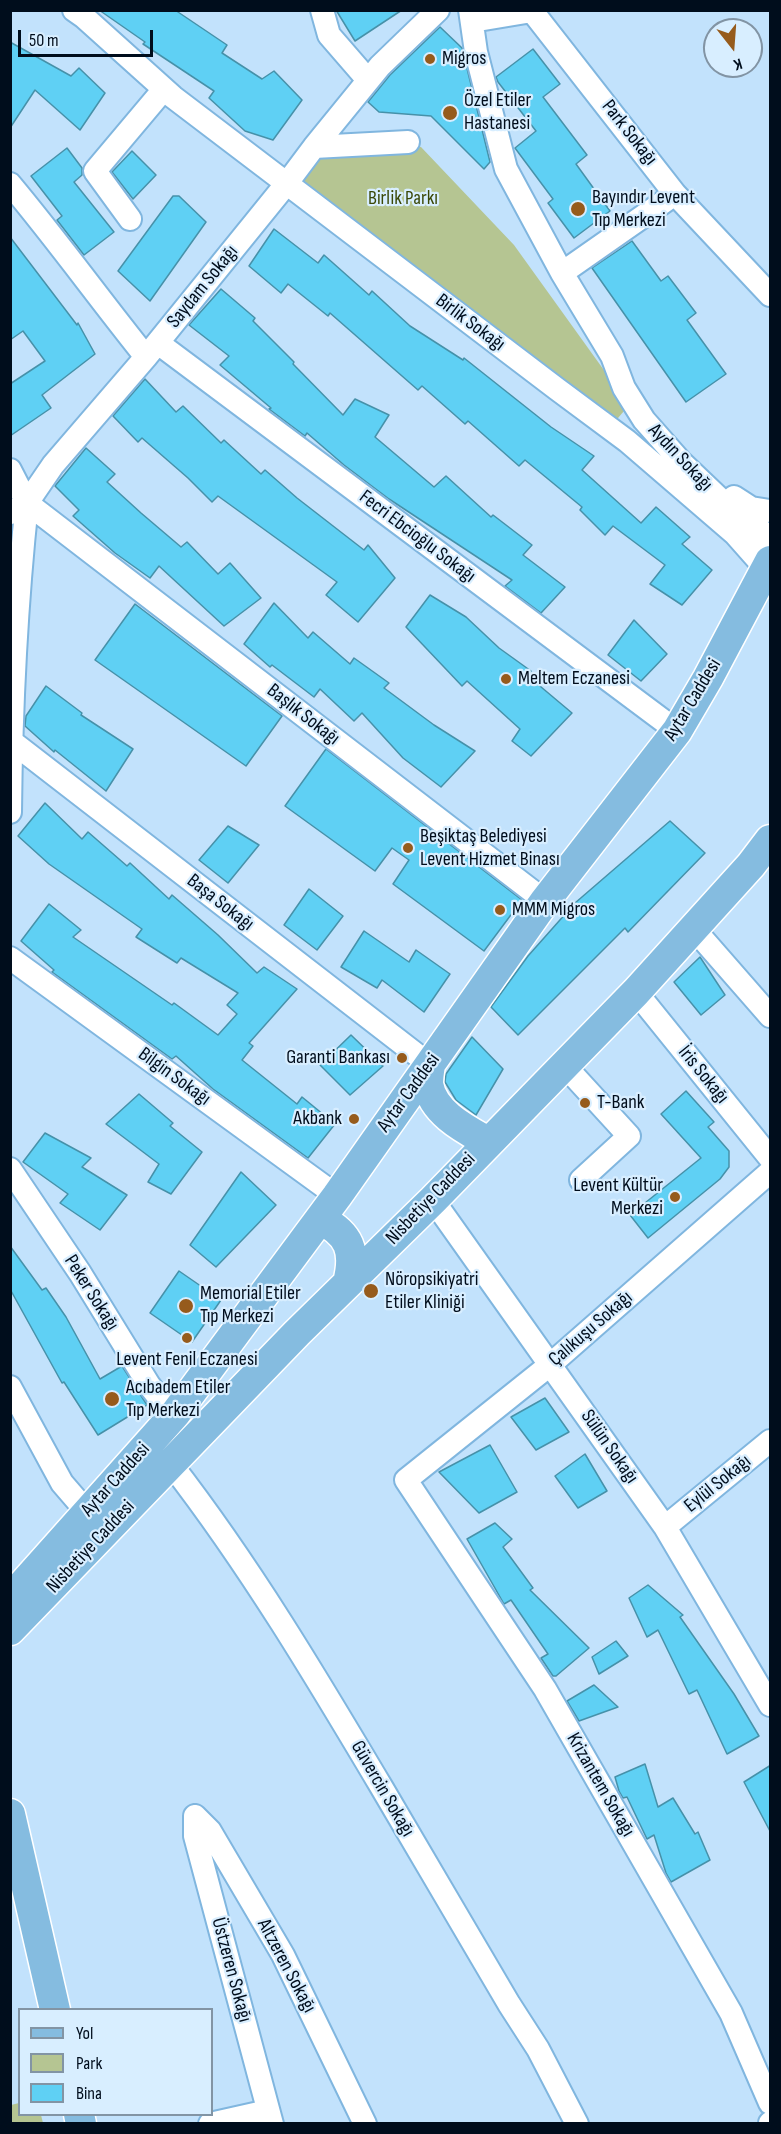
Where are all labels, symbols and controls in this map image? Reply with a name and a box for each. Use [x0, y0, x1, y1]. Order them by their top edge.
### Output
scale bar [21, 18, 156, 56]
north arrow [703, 18, 763, 78]
text: 50 m [29, 30, 59, 51]
place label: Migros [442, 47, 486, 71]
marker: Migros [423, 52, 437, 66]
text: K [731, 54, 744, 74]
place label: Özel Etiler Hastanesi [464, 89, 531, 136]
street label: Park Sokağı [596, 96, 662, 170]
marker: Özel Etiler Hastanesi [441, 104, 459, 122]
place label: Bayındır Levent Tıp Merkezi [592, 186, 695, 233]
park label: Birlik Parkı [368, 187, 438, 211]
marker: Bayındır Levent Tıp Merkezi [569, 200, 587, 218]
street label: Saydam Sokağı [162, 241, 244, 333]
street label: Birlik Sokağı [430, 289, 510, 357]
street label: Aydın Sokağı [643, 419, 717, 497]
street label: Fecri Ebcioğlu Sokağı [354, 485, 480, 589]
street label: Aytar Caddesi [659, 655, 727, 745]
place label: Meltem Eczanesi [518, 667, 630, 691]
marker: Meltem Eczanesi [499, 672, 513, 686]
street label: Başlık Sokağı [262, 679, 344, 751]
place label: Beşiktaş Belediyesi Levent Hizmet Binası [420, 825, 560, 872]
marker: Beşiktaş Belediyesi Levent Hizmet Binası [401, 841, 415, 855]
street label: Başa Sokağı [182, 869, 258, 937]
place label: MMM Migros [512, 898, 595, 922]
marker: MMM Migros [493, 903, 507, 917]
street label: İris Sokağı [672, 1041, 734, 1109]
street label: Bilgin Sokağı [133, 1043, 215, 1111]
place label: Garanti Bankası [286, 1046, 390, 1070]
street label: Aytar Caddesi [372, 1049, 446, 1137]
marker: Garanti Bankası [395, 1051, 409, 1065]
place label: T-Bank [597, 1091, 644, 1115]
marker: T-Bank [578, 1096, 592, 1110]
place label: Akbank [293, 1107, 342, 1131]
marker: Akbank [347, 1112, 361, 1126]
street label: Nisbetiye Caddesi [381, 1148, 481, 1250]
place label: Levent Kültür Merkezi [573, 1174, 663, 1221]
marker: Levent Kültür Merkezi [668, 1190, 682, 1204]
street label: Peker Sokağı [58, 1251, 124, 1335]
place label: Nöropsikiyatri Etiler Kliniği [385, 1268, 478, 1315]
place label: Memorial Etiler Tıp Merkezi [200, 1282, 301, 1329]
marker: Nöropsikiyatri Etiler Kliniği [362, 1282, 380, 1300]
street label: Çalıkuşu Sokağı [544, 1286, 638, 1372]
marker: Memorial Etiler Tıp Merkezi [177, 1297, 195, 1315]
marker: Levent Fenil Eczanesi [180, 1331, 194, 1345]
place label: Levent Fenil Eczanesi [116, 1348, 258, 1372]
place label: Acıbadem Etiler Tıp Merkezi [126, 1376, 230, 1423]
marker: Acıbadem Etiler Tıp Merkezi [103, 1390, 121, 1408]
street label: Sülün Sokağı [575, 1405, 643, 1489]
street label: Aytar Caddesi [76, 1438, 156, 1522]
street label: Eylül Sokağı [680, 1450, 756, 1518]
street label: Nisbetiye Caddesi [42, 1495, 140, 1599]
street label: Krizantem Sokağı [561, 1729, 639, 1841]
street label: Güvercin Sokağı [345, 1737, 419, 1841]
street label: Üstzeren Sokağı [206, 1915, 256, 2025]
street label: Altzeren Sokağı [251, 1915, 321, 2017]
legend [18, 2008, 213, 2116]
text: Yol [76, 2023, 93, 2044]
text: Park [76, 2053, 102, 2074]
text: Bina [76, 2083, 102, 2104]

